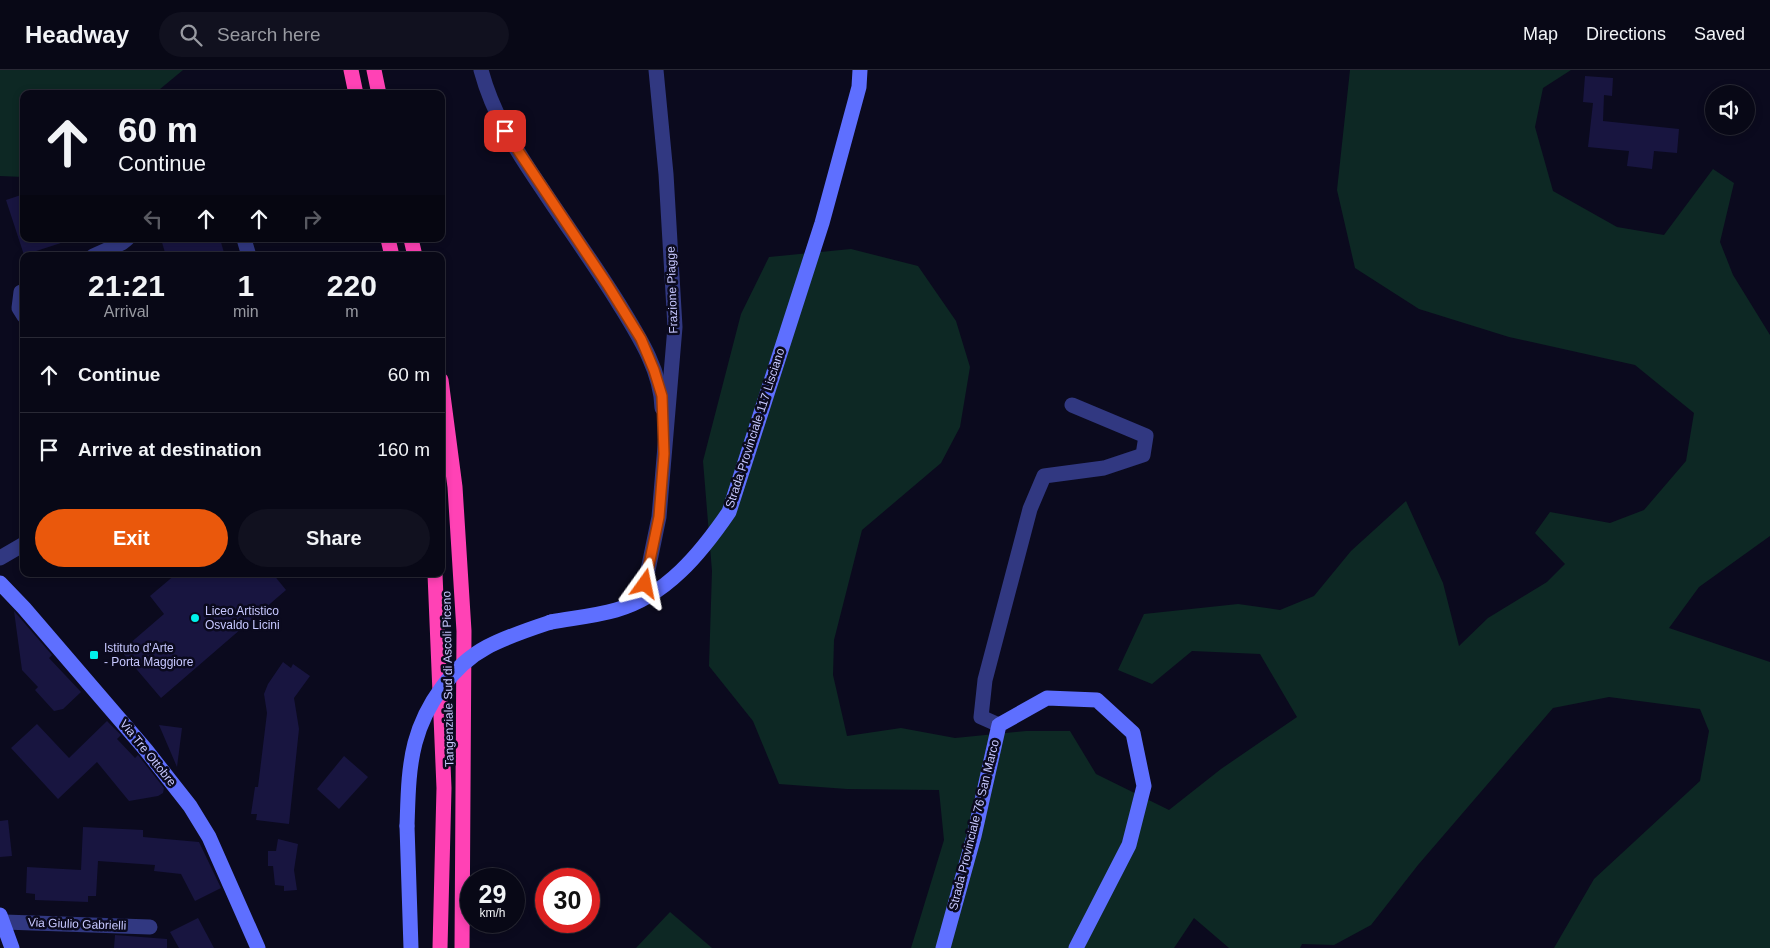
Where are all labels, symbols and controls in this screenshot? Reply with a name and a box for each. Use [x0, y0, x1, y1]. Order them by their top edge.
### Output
search box [159, 12, 509, 57]
text: Headway [25, 21, 129, 48]
icon: search [177, 21, 205, 49]
text: Search here [217, 24, 321, 45]
text: Map [1523, 24, 1558, 44]
text: Directions [1586, 24, 1666, 44]
text: Saved [1694, 24, 1745, 44]
map controls [1705, 85, 1755, 135]
button: sound [1705, 85, 1755, 135]
icon: ahead [35, 110, 100, 175]
text: 60 m [118, 110, 198, 149]
pin [484, 110, 526, 152]
icon: arrive [491, 117, 519, 145]
text: Continue [118, 151, 206, 176]
icon: left [139, 205, 167, 233]
icon: ahead [192, 205, 220, 233]
icon: ahead [245, 205, 273, 233]
icon: right [298, 205, 326, 233]
street label: Frazione Piagge [663, 246, 681, 334]
text: 21:21 [88, 269, 165, 302]
text: 1 [237, 269, 254, 302]
text: 220 [327, 269, 377, 302]
text: Arrival [104, 303, 149, 320]
text: min [233, 303, 259, 320]
text: m [345, 303, 358, 320]
street label: Strada Provinciale 117 Lisciano [723, 346, 788, 510]
icon: ahead [35, 361, 63, 389]
text: Continue [78, 364, 160, 385]
text: 60 m [388, 364, 430, 385]
icon: arrive [35, 436, 63, 464]
text: Arrive at destination [78, 439, 262, 460]
text: 160 m [377, 439, 430, 460]
button: Exit [35, 509, 228, 567]
button: Share [238, 509, 430, 567]
position arrow [618, 557, 670, 609]
street label: Tangenziale Sud di Ascoli Piceno [439, 591, 457, 767]
place label: Liceo Artistico Osvaldo Licini [205, 604, 280, 632]
marker: Liceo Artistico Osvaldo Licini [189, 612, 201, 624]
place label: Istituto d'Arte - Porta Maggiore [104, 641, 194, 669]
marker: Istituto d'Arte - Porta Maggiore [88, 649, 100, 661]
street label: Via Tre Ottobre [117, 717, 179, 789]
street label: Strada Provinciale 76 San Marco [946, 738, 1002, 912]
speed limit sign: 30 [535, 868, 600, 933]
text: 29 [479, 880, 506, 908]
text: km/h [479, 906, 506, 920]
street label: Via Giulio Gabrielli [28, 915, 126, 933]

